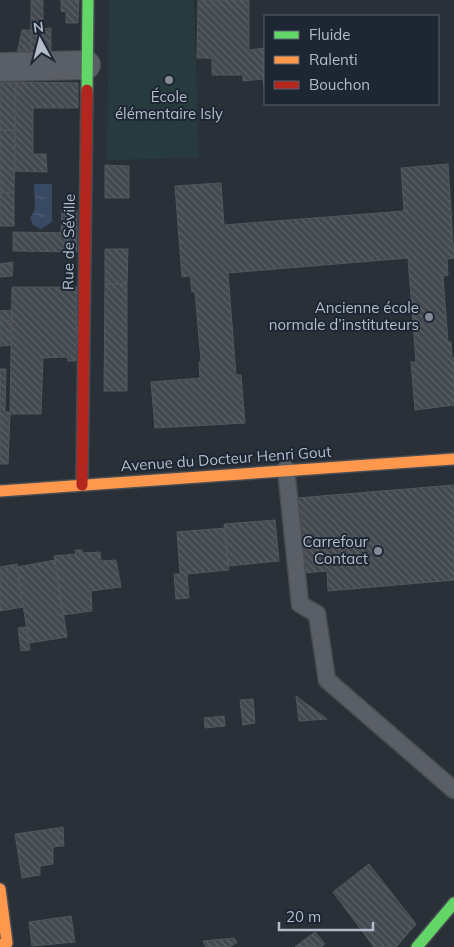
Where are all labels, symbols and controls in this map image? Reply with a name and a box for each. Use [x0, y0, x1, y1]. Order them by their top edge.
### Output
north arrow [15, 15, 65, 65]
legend [264, 15, 439, 105]
text: N [32, 18, 45, 37]
text: Fluide [309, 25, 350, 44]
text: Ralenti [309, 50, 358, 69]
marker: École élémentaire Isly [163, 74, 175, 86]
text: Bouchon [309, 75, 370, 94]
place label: École élémentaire Isly [115, 87, 223, 123]
street label: Rue de Séville [58, 194, 79, 290]
place label: Ancienne école normale d’instituteurs [269, 298, 419, 334]
marker: Ancienne école normale d’instituteurs [423, 311, 435, 323]
street label: Avenue du Docteur Henri Gout [120, 442, 332, 475]
place label: Carrefour Contact [303, 532, 369, 568]
marker: Carrefour Contact [372, 545, 384, 557]
scale bar [279, 900, 373, 932]
text: 20 m [286, 907, 321, 926]

